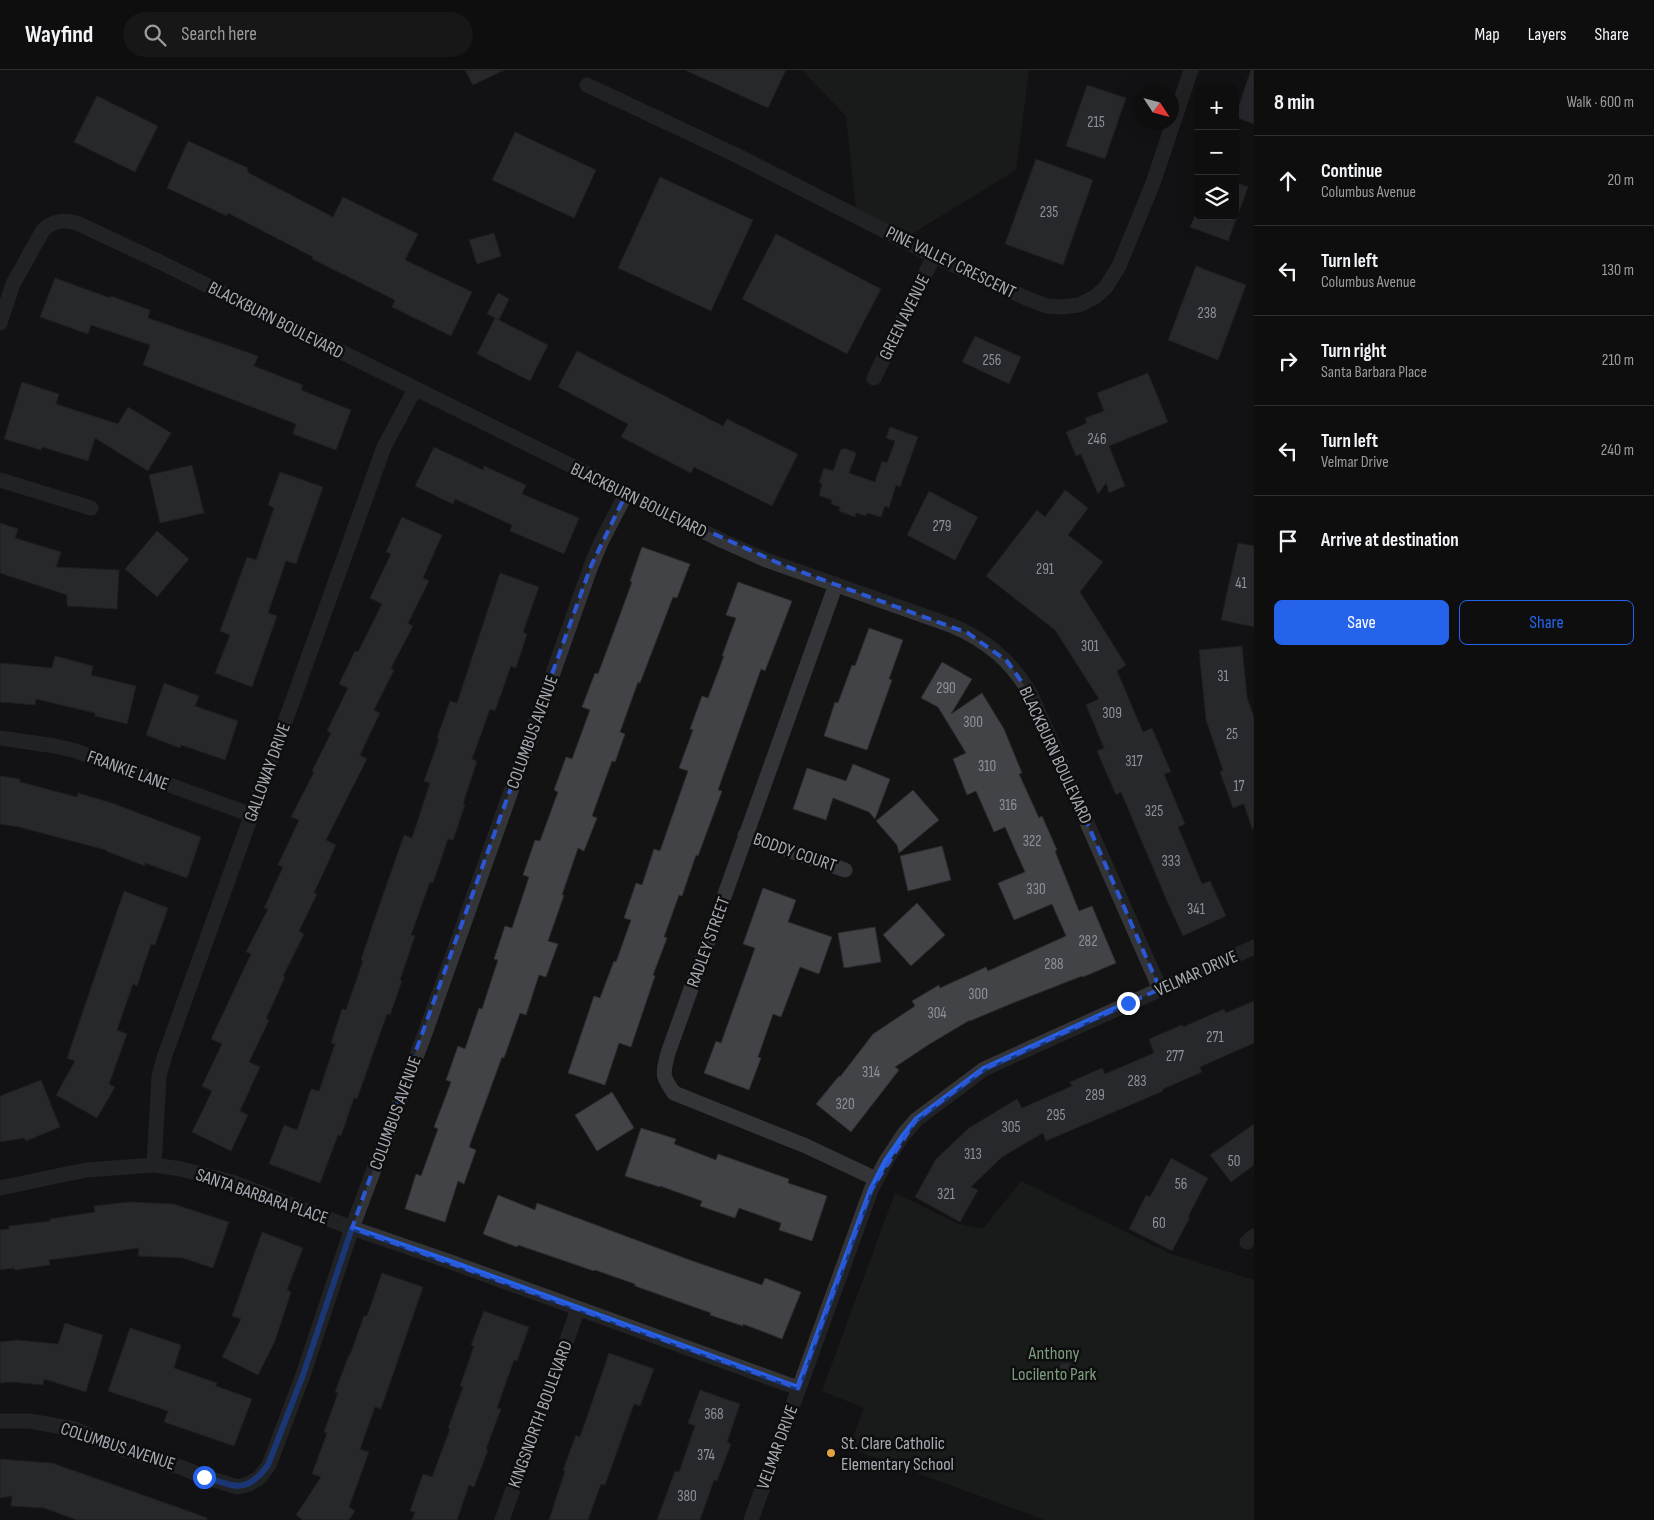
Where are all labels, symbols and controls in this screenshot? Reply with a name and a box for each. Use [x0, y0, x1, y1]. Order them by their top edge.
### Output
search box [123, 12, 473, 57]
text: Wayfind [25, 20, 93, 49]
icon: search [141, 21, 169, 49]
text: Search here [181, 23, 257, 46]
text: Map [1475, 24, 1500, 45]
text: Layers [1528, 24, 1567, 45]
text: Share [1595, 24, 1629, 45]
north arrow [1134, 85, 1179, 130]
map controls [1194, 85, 1239, 220]
button: + [1194, 85, 1239, 130]
text: 8 min [1274, 90, 1315, 115]
text: Walk · 600 m [1566, 93, 1634, 112]
house number: 215 [1087, 113, 1105, 132]
button: − [1194, 130, 1239, 175]
text: Continue [1321, 160, 1382, 183]
icon: ahead [1274, 167, 1302, 195]
text: 20 m [1607, 171, 1634, 190]
button: layers [1194, 175, 1239, 220]
text: Columbus Avenue [1321, 183, 1416, 202]
house number: 235 [1040, 203, 1058, 222]
street label: PINE VALLEY CRESCENT [882, 222, 1019, 303]
text: Turn left [1321, 250, 1378, 273]
icon: left [1274, 257, 1302, 285]
text: 130 m [1602, 261, 1634, 280]
street label: GREEN AVENUE [875, 271, 934, 363]
text: Columbus Avenue [1321, 273, 1416, 292]
street label: BLACKBURN BOULEVARD [205, 277, 347, 364]
house number: 238 [1197, 304, 1217, 323]
text: Turn right [1321, 340, 1386, 363]
icon: right [1274, 347, 1302, 375]
house number: 256 [983, 351, 1001, 370]
text: 210 m [1602, 351, 1634, 370]
text: Santa Barbara Place [1321, 363, 1427, 382]
house number: 246 [1088, 430, 1106, 449]
text: Turn left [1321, 430, 1378, 453]
icon: left [1274, 437, 1302, 465]
text: 240 m [1601, 441, 1634, 460]
text: Velmar Drive [1321, 453, 1389, 472]
street label: BLACKBURN BOULEVARD [567, 458, 710, 543]
house number: 279 [933, 517, 951, 536]
icon: arrive [1274, 527, 1302, 555]
text: Arrive at destination [1321, 529, 1459, 552]
house number: 291 [1036, 560, 1055, 579]
house number: 41 [1235, 574, 1248, 593]
button: Save [1274, 600, 1449, 645]
button: Share [1459, 600, 1634, 645]
house number: 301 [1081, 637, 1100, 656]
house number: 31 [1217, 667, 1230, 686]
street label: COLUMBUS AVENUE [502, 673, 563, 792]
house number: 290 [936, 679, 956, 698]
street label: BLACKBURN BOULEVARD [1015, 683, 1097, 827]
house number: 309 [1102, 704, 1122, 723]
house number: 300 [963, 713, 983, 732]
street label: GALLOWAY DRIVE [240, 720, 295, 824]
house number: 25 [1226, 725, 1238, 744]
street label: FRANKIE LANE [84, 746, 171, 795]
house number: 317 [1125, 752, 1143, 771]
house number: 310 [978, 757, 996, 776]
house number: 17 [1233, 777, 1245, 796]
house number: 316 [999, 796, 1017, 815]
house number: 325 [1145, 802, 1163, 821]
street label: BODDY COURT [751, 828, 839, 876]
house number: 322 [1023, 832, 1041, 851]
house number: 333 [1162, 852, 1180, 871]
house number: 330 [1026, 880, 1046, 899]
street label: RADLEY STREET [682, 894, 735, 990]
house number: 341 [1187, 900, 1206, 919]
house number: 282 [1078, 932, 1098, 951]
street label: VELMAR DRIVE [1152, 946, 1241, 1001]
house number: 288 [1044, 955, 1064, 974]
house number: 300 [968, 985, 988, 1004]
route end [1117, 992, 1140, 1015]
house number: 304 [927, 1004, 947, 1023]
house number: 271 [1206, 1028, 1224, 1047]
house number: 277 [1166, 1047, 1184, 1066]
street label: COLUMBUS AVENUE [365, 1054, 426, 1173]
house number: 314 [862, 1063, 880, 1082]
house number: 283 [1127, 1072, 1147, 1091]
house number: 289 [1085, 1086, 1105, 1105]
house number: 320 [835, 1095, 855, 1114]
house number: 295 [1047, 1106, 1065, 1125]
house number: 305 [1002, 1118, 1021, 1137]
house number: 313 [964, 1145, 982, 1164]
house number: 50 [1228, 1152, 1240, 1171]
street label: SANTA BARBARA PLACE [193, 1164, 331, 1229]
house number: 56 [1175, 1175, 1187, 1194]
house number: 321 [937, 1185, 956, 1204]
house number: 60 [1152, 1214, 1166, 1233]
street label: KINGSNORTH BOULEVARD [504, 1338, 577, 1491]
park label: Anthony Locilento Park [1012, 1343, 1097, 1385]
street label: VELMAR DRIVE [753, 1402, 802, 1492]
house number: 368 [704, 1405, 724, 1424]
street label: COLUMBUS AVENUE [58, 1418, 178, 1475]
place label: St. Clare Catholic Elementary School [841, 1433, 954, 1475]
house number: 374 [697, 1446, 715, 1465]
marker: St. Clare Catholic Elementary School [825, 1447, 837, 1459]
route start [193, 1466, 216, 1489]
house number: 380 [677, 1487, 697, 1506]

